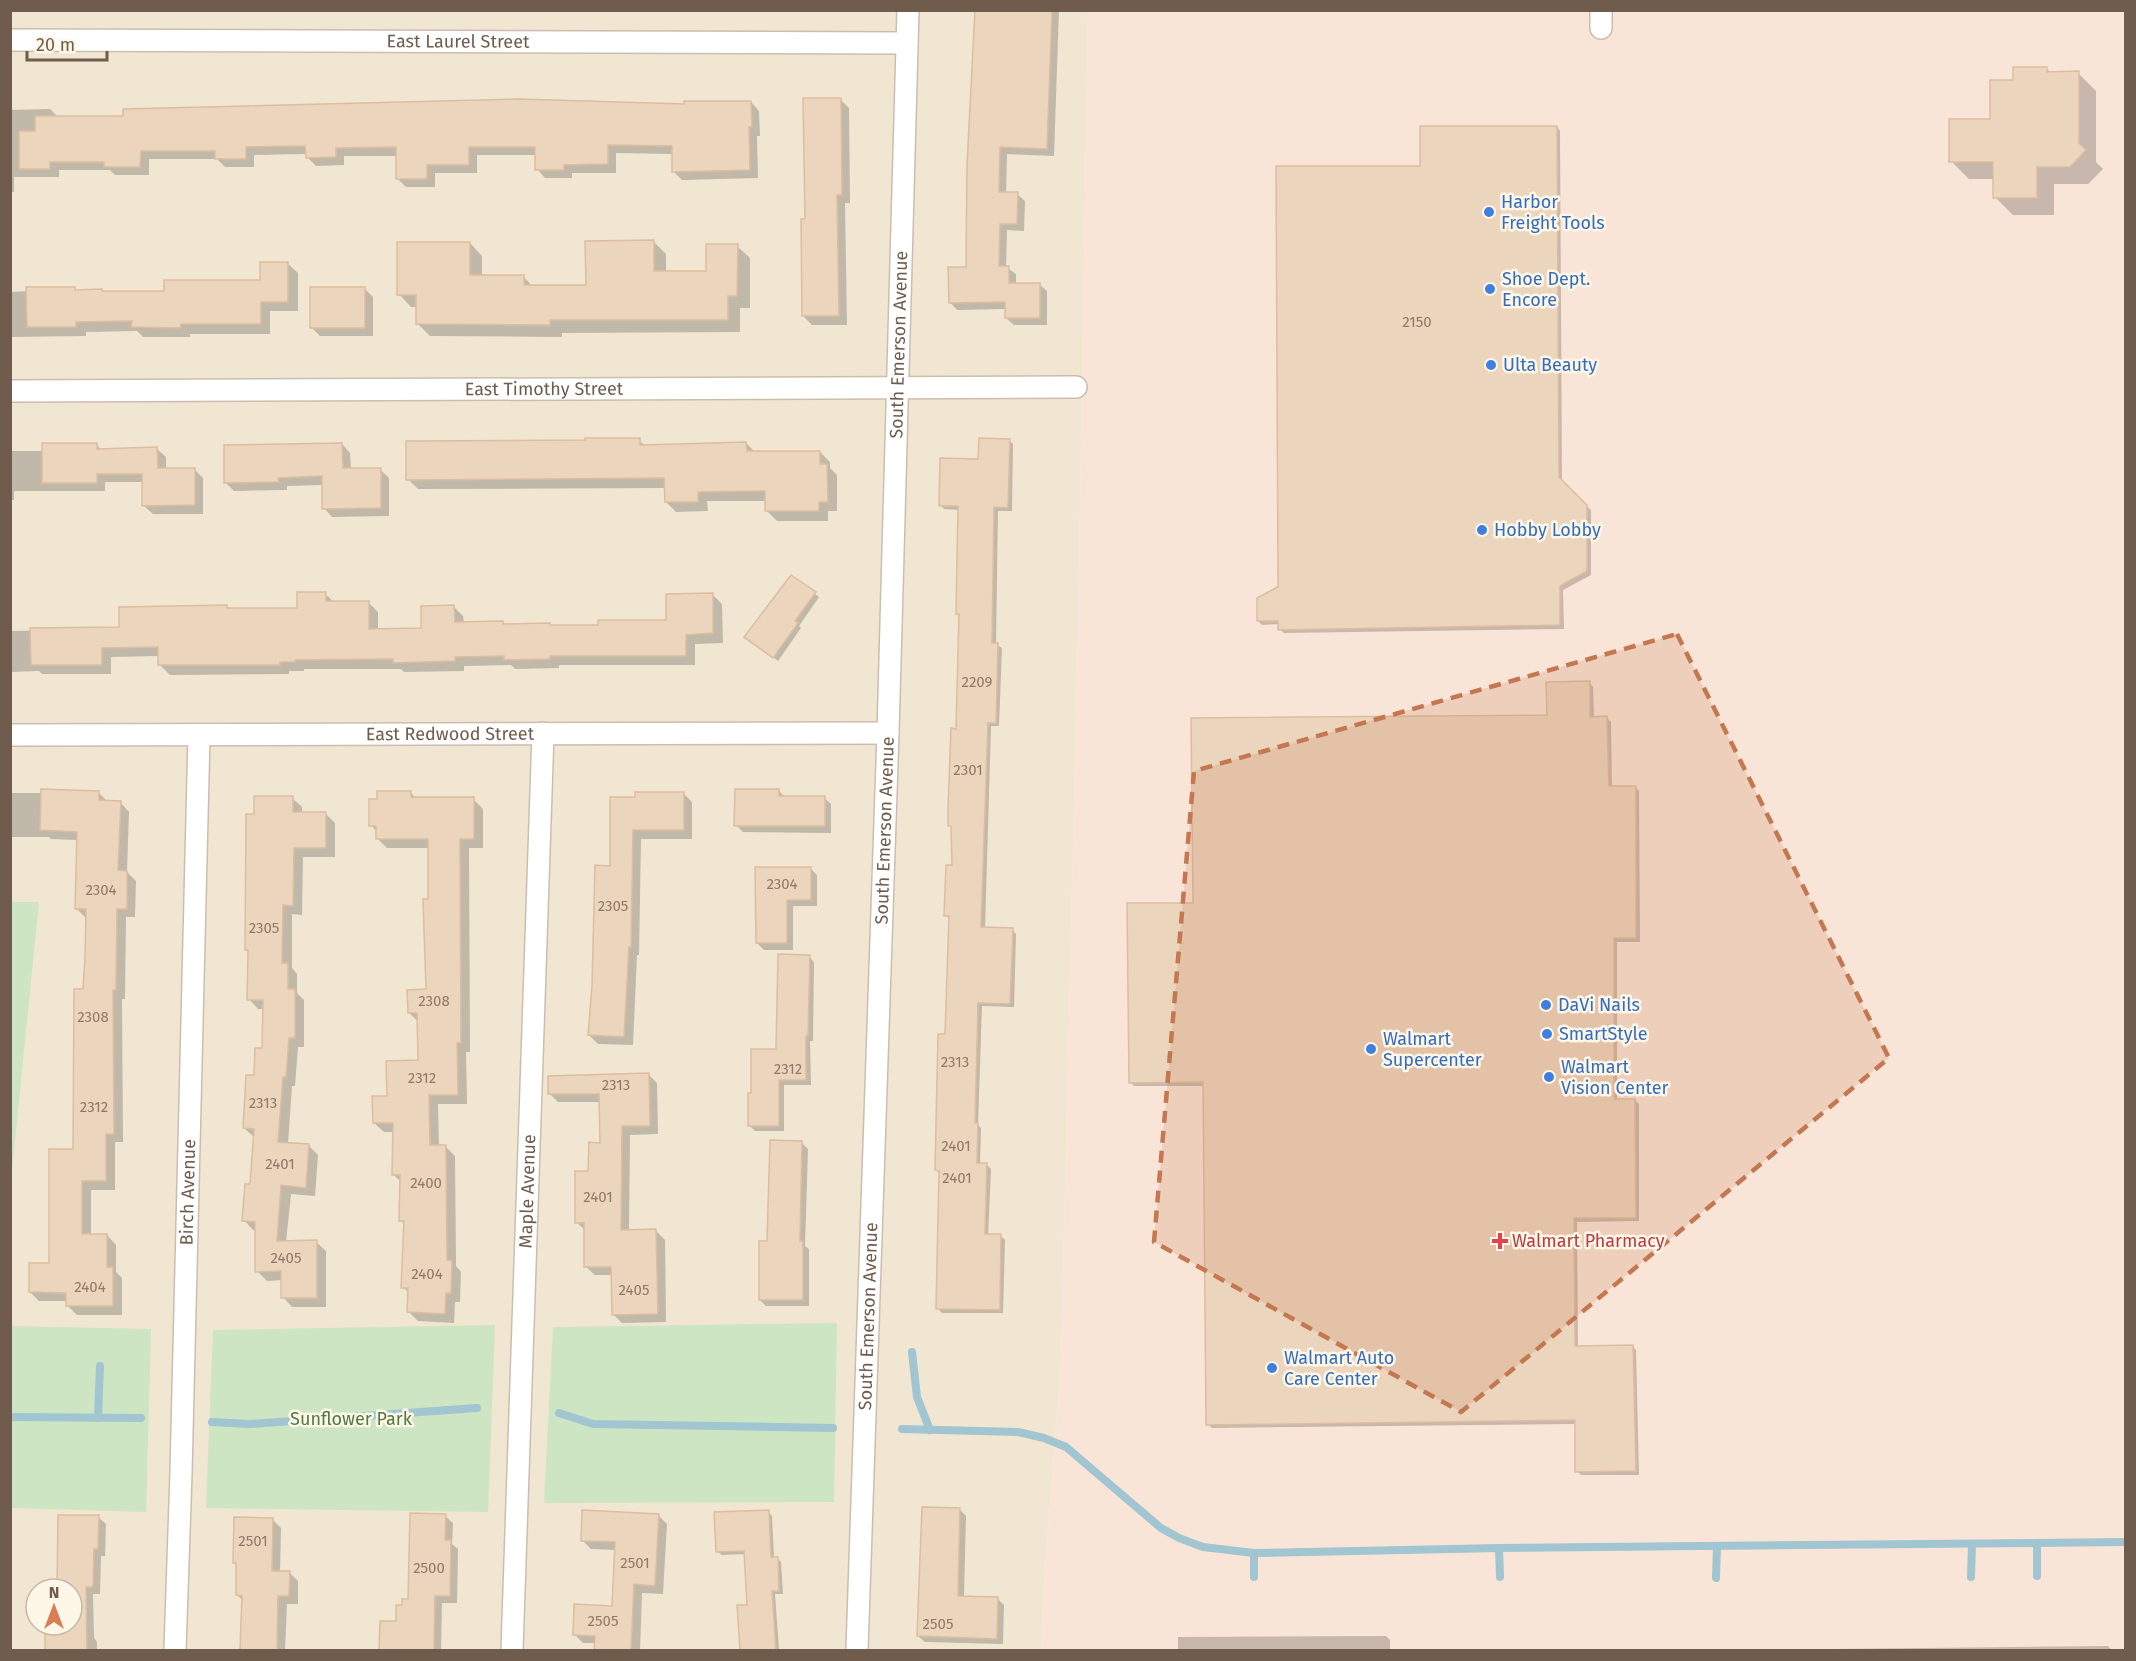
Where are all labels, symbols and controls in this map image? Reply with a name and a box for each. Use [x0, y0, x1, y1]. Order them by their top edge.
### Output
scale bar [27, 24, 106, 62]
street label: East Laurel Street [386, 30, 530, 53]
text: 20 m [36, 34, 75, 56]
place label: Harbor Freight Tools [1501, 191, 1605, 234]
marker: Harbor Freight Tools [1482, 205, 1496, 219]
street label: South Emerson Avenue [885, 250, 912, 439]
place label: Shoe Dept. Encore [1502, 268, 1590, 311]
marker: Shoe Dept. Encore [1483, 282, 1497, 296]
house number: 2150 [1402, 313, 1432, 331]
place label: Ulta Beauty [1503, 354, 1597, 376]
marker: Ulta Beauty [1484, 358, 1498, 372]
street label: East Timothy Street [465, 378, 624, 400]
place label: Hobby Lobby [1494, 519, 1601, 541]
marker: Hobby Lobby [1475, 523, 1489, 537]
house number: 2209 [962, 673, 993, 691]
street label: East Redwood Street [366, 723, 535, 745]
street label: South Emerson Avenue [871, 736, 899, 925]
house number: 2301 [953, 761, 983, 779]
house number: 2304 [766, 875, 798, 893]
house number: 2304 [85, 881, 117, 899]
house number: 2305 [598, 897, 628, 915]
house number: 2305 [249, 919, 279, 937]
house number: 2308 [418, 992, 450, 1010]
place label: DaVi Nails [1558, 994, 1640, 1016]
marker: DaVi Nails [1539, 998, 1553, 1012]
house number: 2308 [77, 1008, 109, 1026]
place label: SmartStyle [1559, 1023, 1648, 1045]
marker: SmartStyle [1540, 1027, 1554, 1041]
place label: Walmart Supercenter [1383, 1028, 1482, 1071]
marker: Walmart Supercenter [1364, 1042, 1378, 1056]
house number: 2313 [941, 1053, 969, 1071]
place label: Walmart Vision Center [1561, 1056, 1669, 1099]
house number: 2312 [774, 1060, 802, 1078]
house number: 2312 [408, 1069, 436, 1087]
marker: Walmart Vision Center [1542, 1070, 1556, 1084]
house number: 2313 [602, 1076, 630, 1094]
house number: 2313 [249, 1094, 277, 1112]
house number: 2312 [80, 1098, 108, 1116]
street label: Maple Avenue [515, 1134, 540, 1249]
house number: 2401 [941, 1137, 971, 1155]
street label: Birch Avenue [176, 1139, 200, 1246]
house number: 2401 [265, 1155, 295, 1173]
house number: 2401 [942, 1169, 972, 1187]
house number: 2400 [410, 1174, 442, 1192]
house number: 2401 [583, 1188, 613, 1206]
street label: South Emerson Avenue [854, 1222, 882, 1411]
place label: Walmart Pharmacy [1512, 1230, 1665, 1252]
marker: Walmart Pharmacy [1493, 1234, 1507, 1248]
house number: 2405 [271, 1249, 301, 1267]
house number: 2404 [411, 1265, 443, 1283]
house number: 2404 [74, 1278, 106, 1296]
house number: 2405 [619, 1281, 649, 1299]
place label: Walmart Auto Care Center [1284, 1347, 1394, 1390]
marker: Walmart Auto Care Center [1265, 1361, 1279, 1375]
park label: Sunflower Park [290, 1408, 413, 1430]
house number: 2501 [238, 1532, 268, 1550]
house number: 2501 [620, 1554, 650, 1572]
house number: 2500 [413, 1559, 445, 1577]
north arrow [24, 1577, 84, 1637]
text: N [49, 1583, 59, 1602]
house number: 2505 [588, 1612, 618, 1630]
house number: 2505 [923, 1615, 953, 1633]

